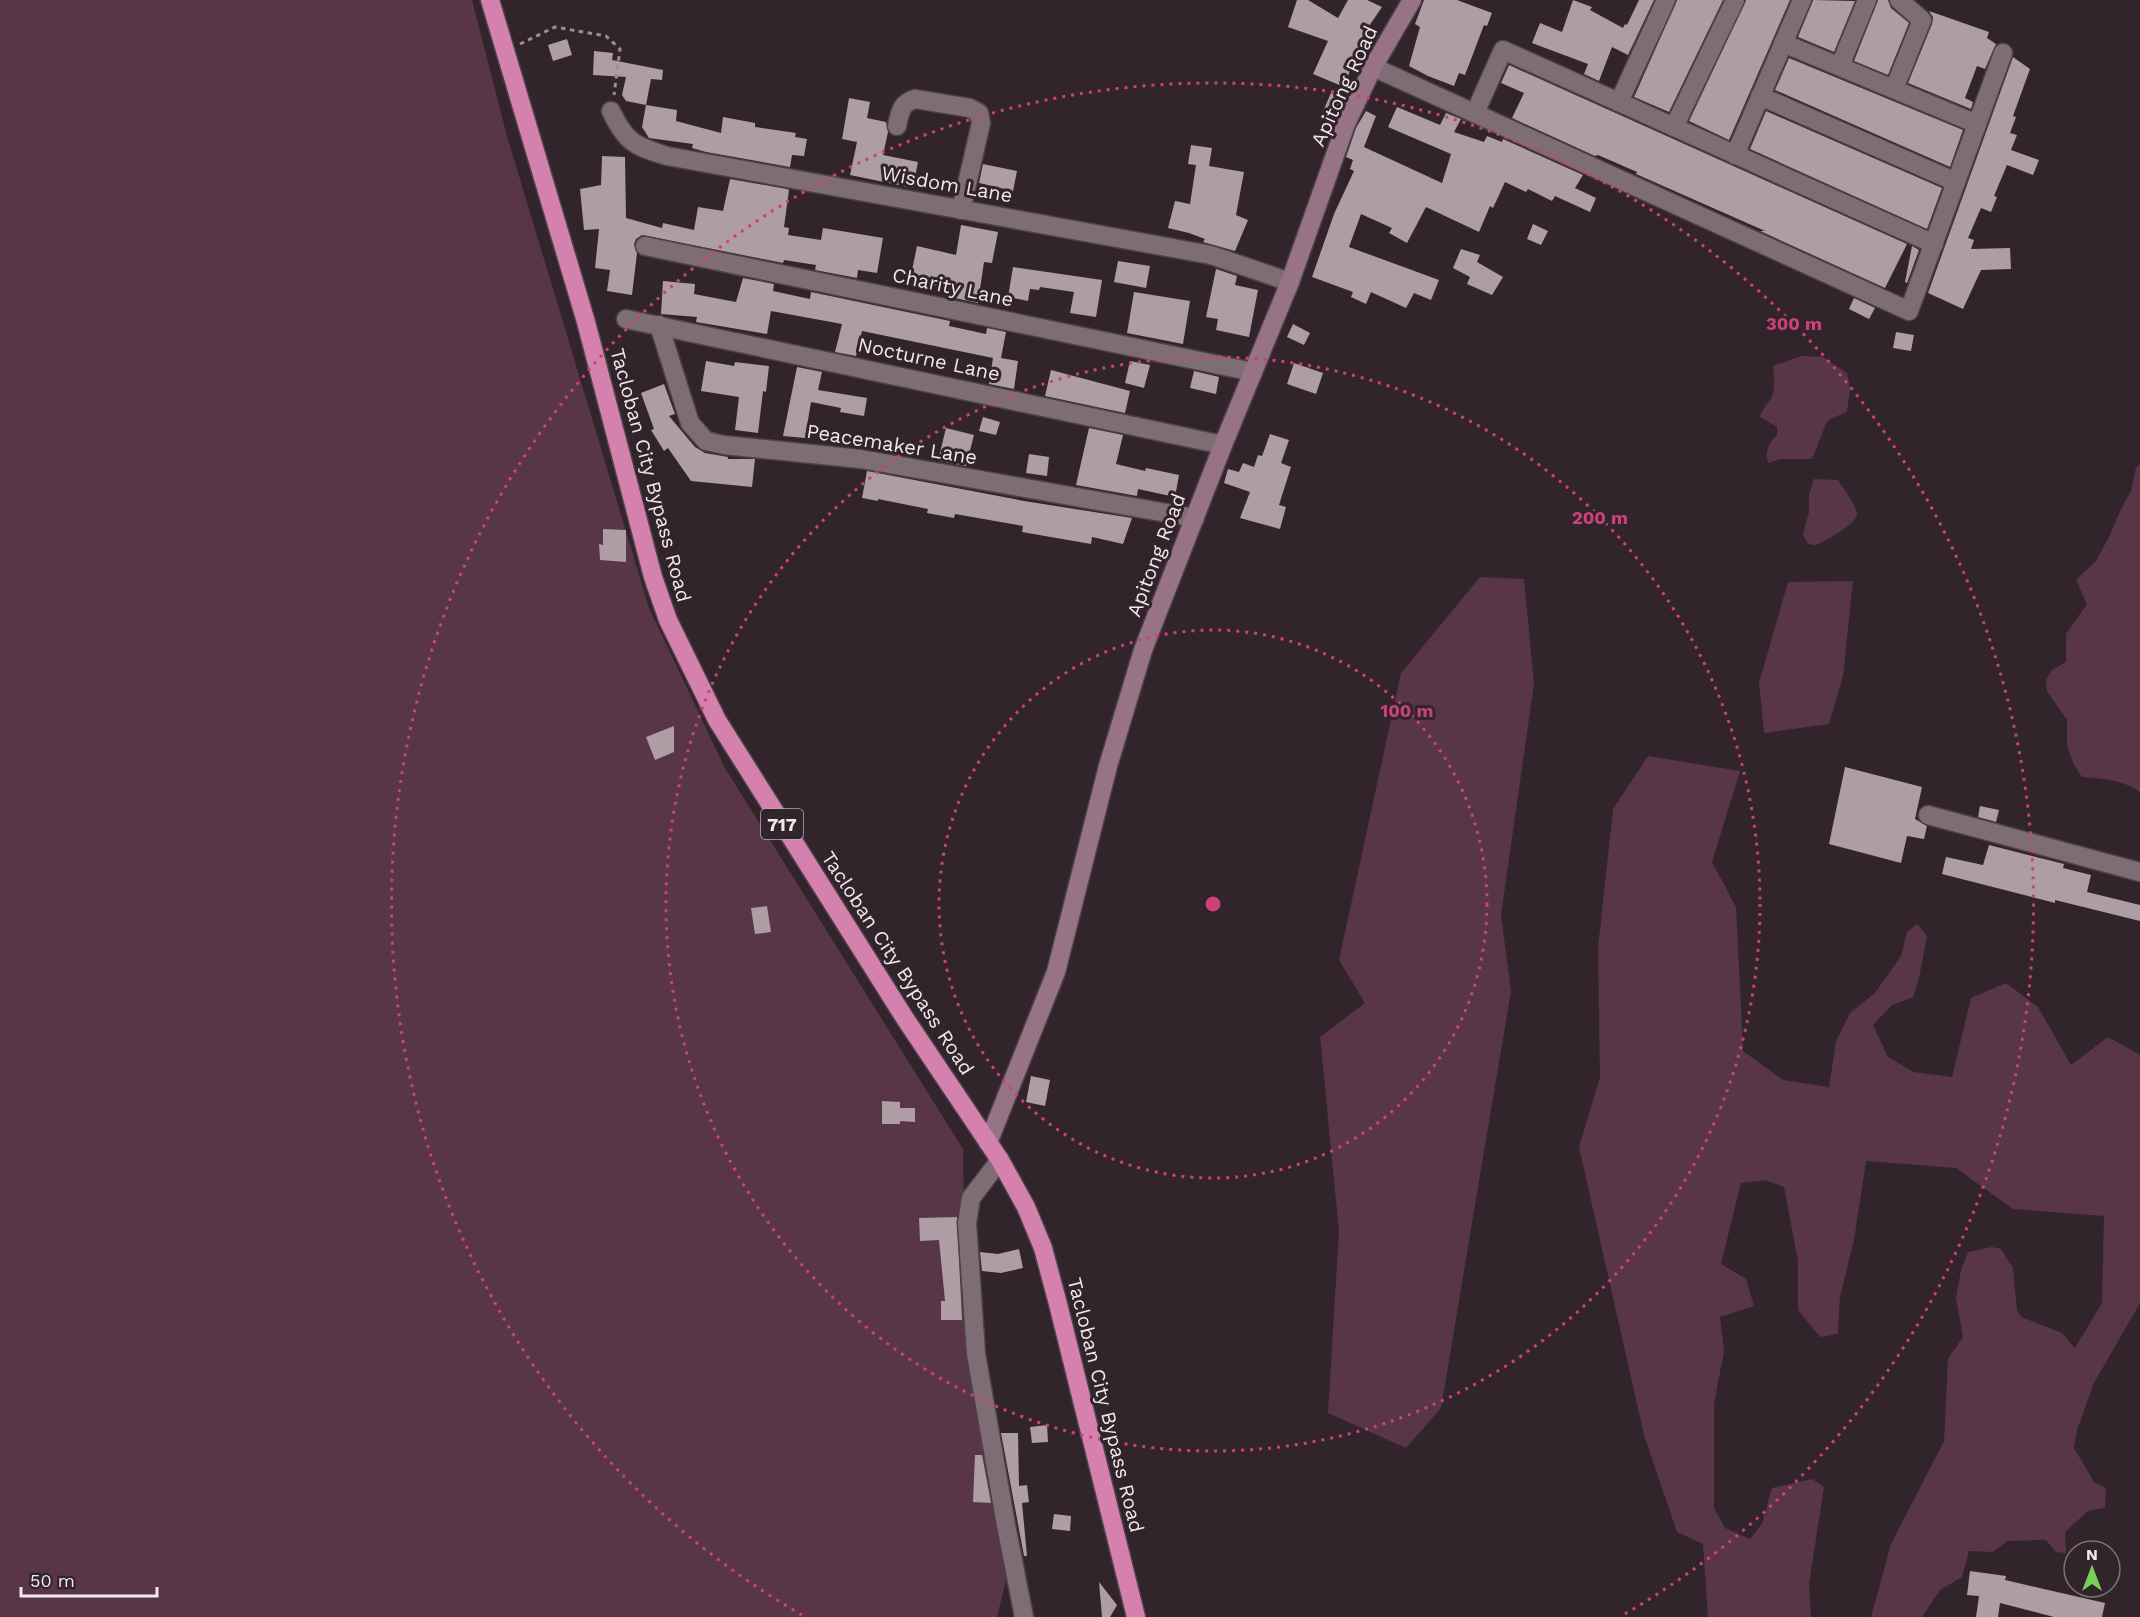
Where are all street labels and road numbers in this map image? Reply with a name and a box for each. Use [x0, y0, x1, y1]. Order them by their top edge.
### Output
street label: Apitong Road [1306, 22, 1382, 150]
street label: Wisdom Lane [880, 161, 1014, 207]
street label: Charity Lane [890, 262, 1016, 312]
street label: Nocturne Lane [856, 332, 1002, 386]
street label: Tacloban City Bypass Road [606, 345, 696, 605]
street label: Peacemaker Lane [805, 419, 979, 469]
street label: Apitong Road [1121, 490, 1191, 620]
road number: 717 [761, 809, 803, 839]
street label: Tacloban City Bypass Road [817, 847, 979, 1079]
street label: Tacloban City Bypass Road [1063, 1275, 1149, 1535]

